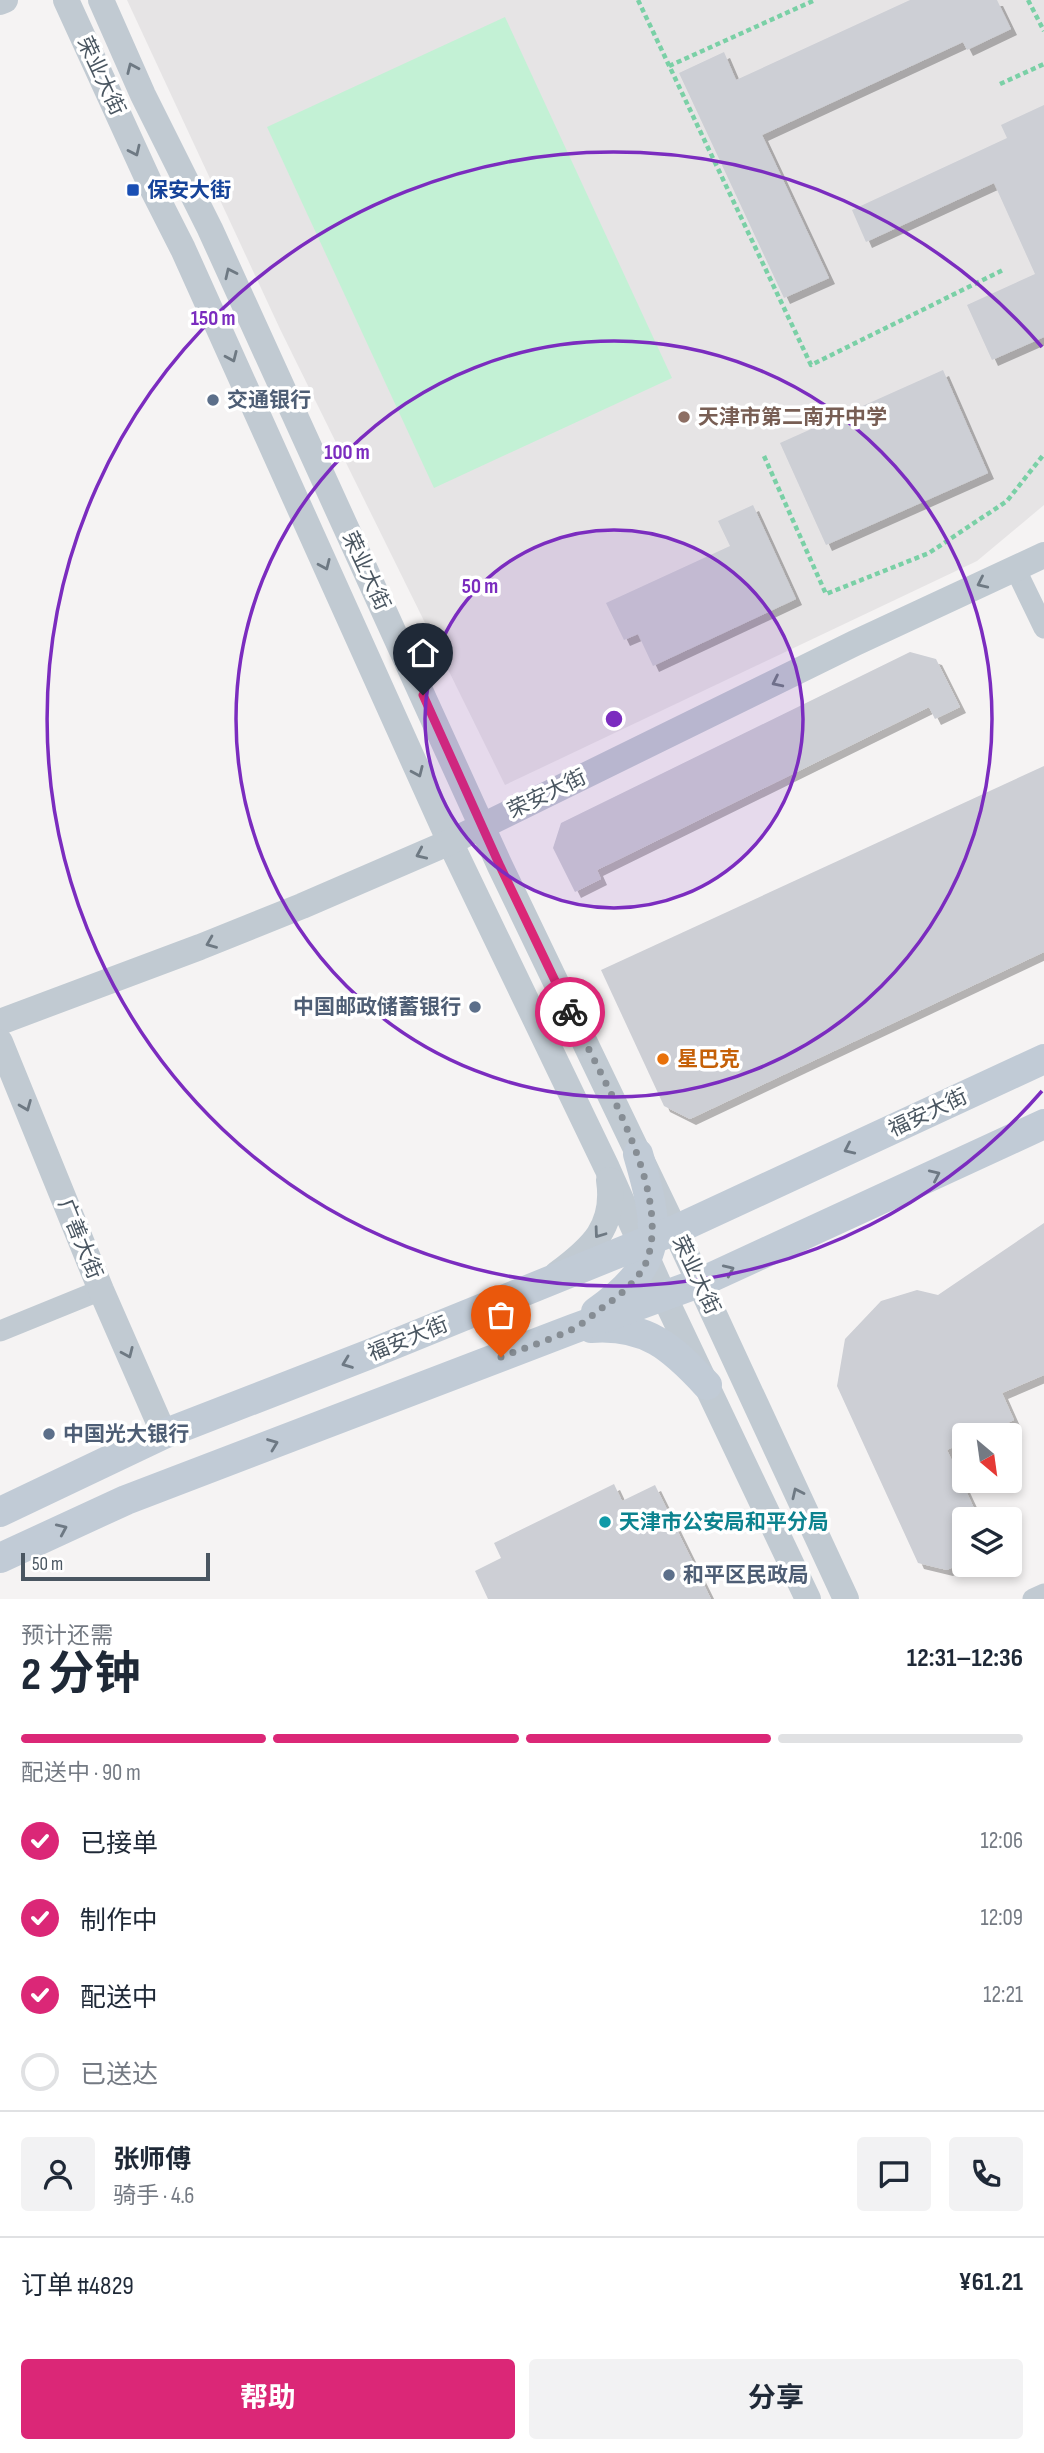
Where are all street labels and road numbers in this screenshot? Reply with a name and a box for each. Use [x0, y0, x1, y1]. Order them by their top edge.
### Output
street label: 荣业大街 [72, 33, 130, 119]
street label: 荣业大街 [337, 528, 395, 614]
street label: 荣安大街 [504, 764, 590, 824]
street label: 福安大街 [885, 1084, 971, 1142]
street label: 广善大街 [53, 1195, 107, 1283]
street label: 荣业大街 [667, 1232, 725, 1318]
street label: 福安大街 [364, 1312, 452, 1366]

